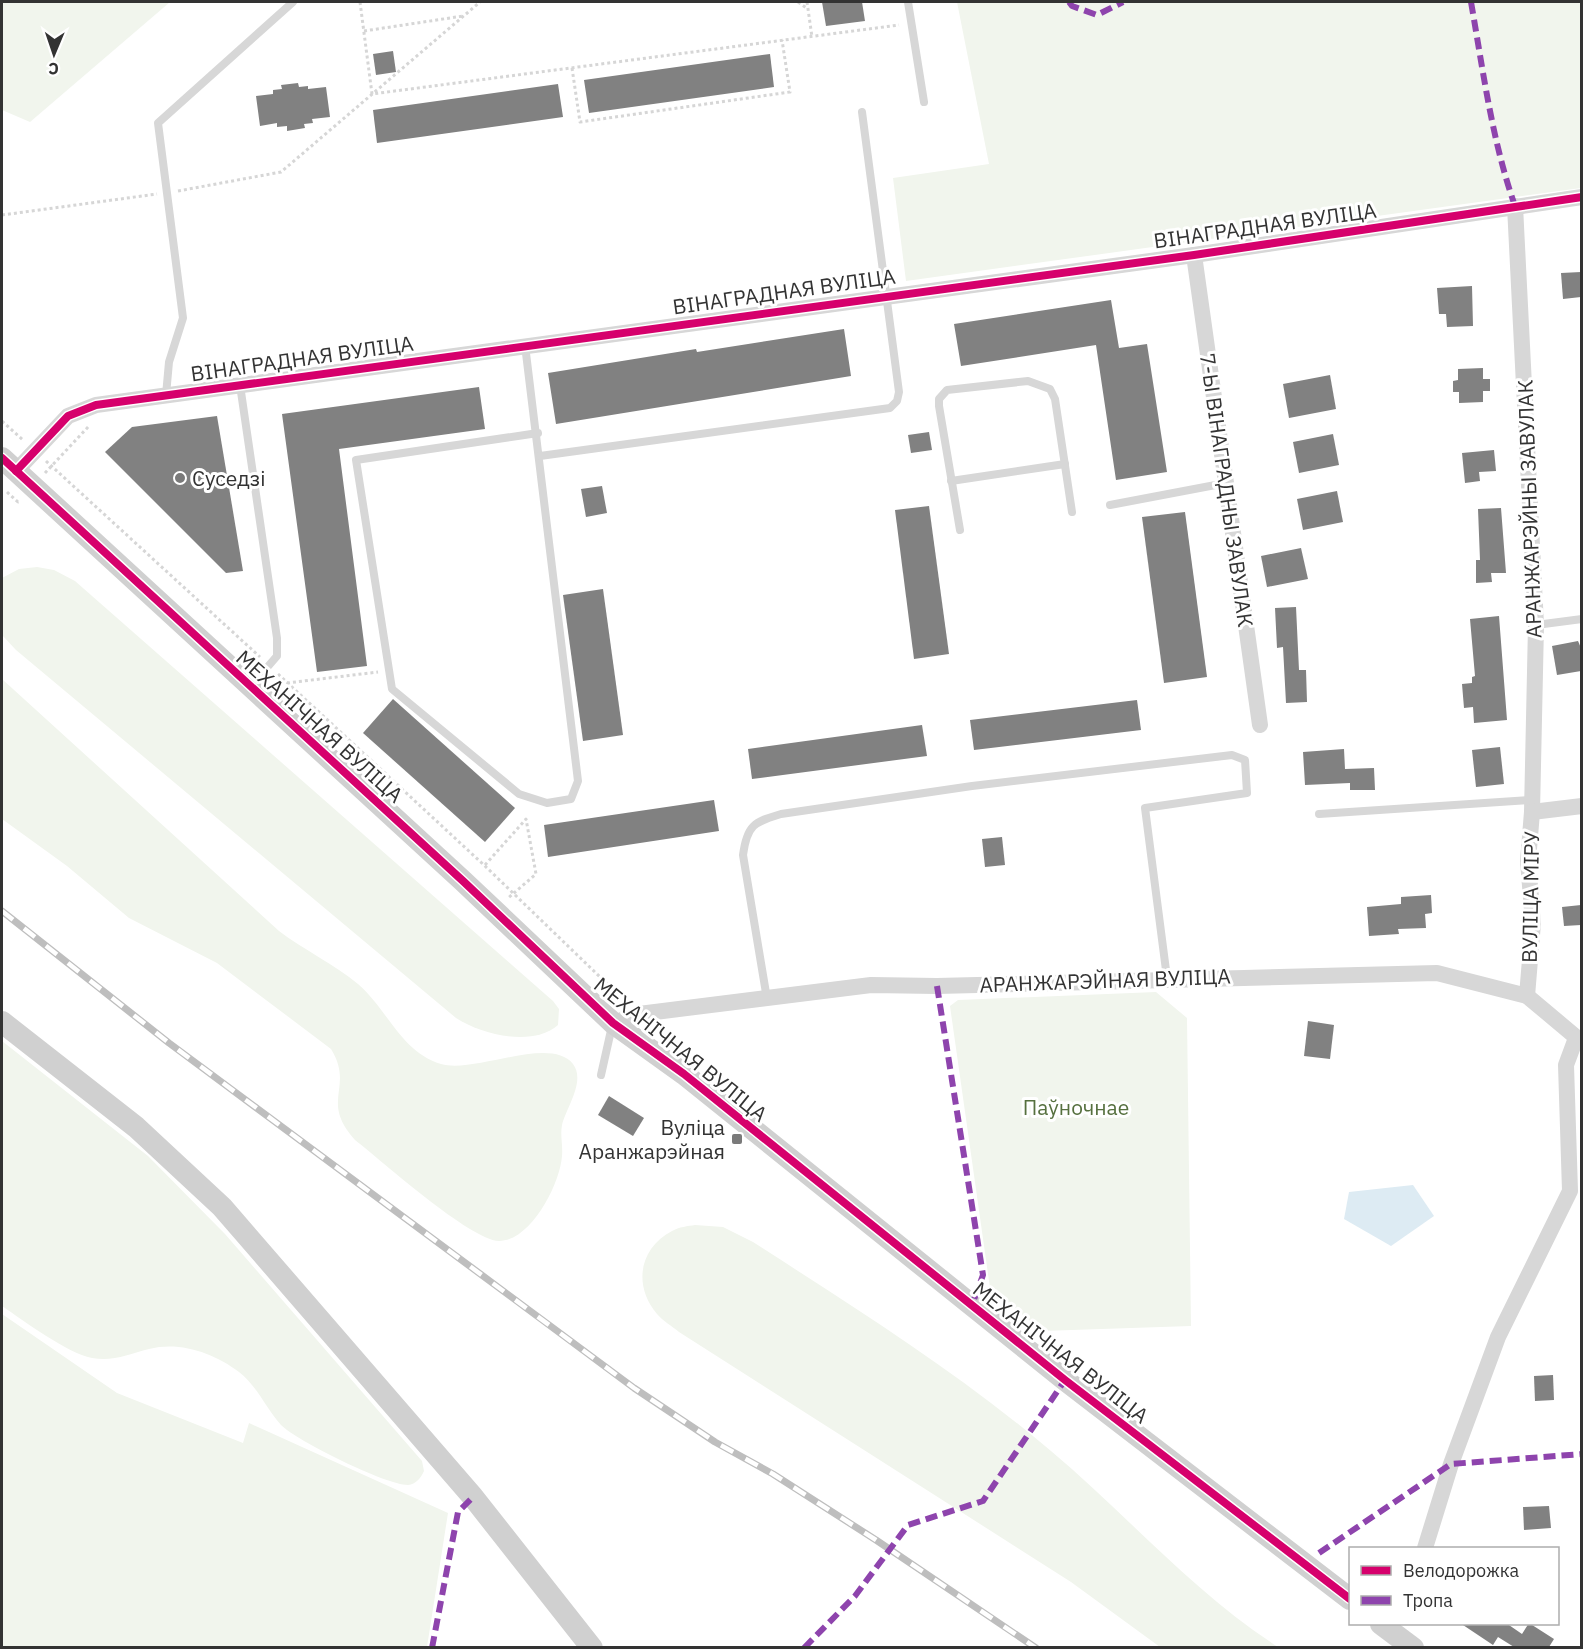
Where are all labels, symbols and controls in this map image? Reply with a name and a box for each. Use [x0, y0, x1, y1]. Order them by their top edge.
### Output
north arrow [24, 24, 84, 84]
text: С [48, 59, 59, 79]
street label: ВІНАГРАДНАЯ ВУЛІЦА [1152, 195, 1378, 255]
street label: ВІНАГРАДНАЯ ВУЛІЦА [671, 261, 897, 321]
street label: ВІНАГРАДНАЯ ВУЛІЦА [189, 328, 415, 388]
street label: 7-Ы ВІНАГРАДНЫ ЗАВУЛАК [1194, 351, 1260, 629]
street label: АРАНЖАРЭЙНЫ ЗАВУЛАК [1510, 379, 1548, 639]
place label: Суседзі [192, 464, 265, 492]
marker: Суседзі [173, 471, 187, 485]
street label: МЕХАНІЧНАЯ ВУЛІЦА [231, 643, 409, 809]
street label: ВУЛІЦА МІРУ [1515, 830, 1545, 963]
street label: АРАНЖАРЭЙНАЯ ВУЛІЦА [979, 962, 1231, 998]
street label: МЕХАНІЧНАЯ ВУЛІЦА [588, 970, 774, 1128]
park label: Паўночнае [1023, 1093, 1129, 1121]
place label: Вуліца Аранжарэйная [579, 1113, 725, 1165]
marker: Вуліца Аранжарэйная [730, 1132, 744, 1146]
street label: МЕХАНІЧНАЯ ВУЛІЦА [967, 1275, 1155, 1429]
legend [1349, 1547, 1559, 1625]
text: Велодорожка [1403, 1559, 1519, 1582]
text: Тропа [1403, 1589, 1453, 1612]

